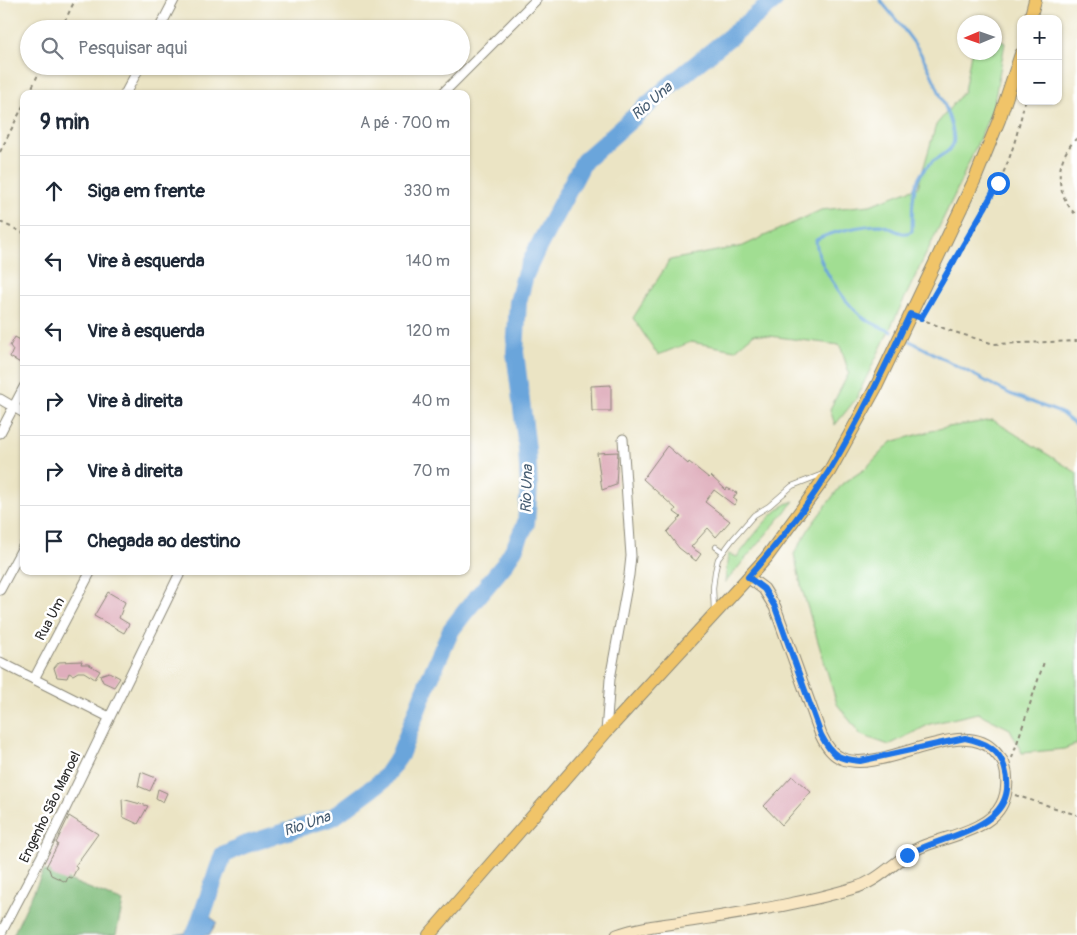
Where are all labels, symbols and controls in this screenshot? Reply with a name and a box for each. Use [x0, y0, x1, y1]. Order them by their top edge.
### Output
north arrow [957, 15, 1002, 60]
map controls [1017, 15, 1062, 105]
button: + [1017, 15, 1062, 60]
search box [20, 20, 470, 75]
icon: search [38, 34, 66, 62]
text: Pesquisar aqui [78, 36, 187, 60]
button: − [1017, 60, 1062, 105]
water label: Rio Una [628, 77, 677, 124]
text: 9 min [40, 109, 89, 136]
text: A pé · 700 m [360, 113, 450, 133]
route start [987, 172, 1010, 195]
icon: ahead [40, 177, 68, 205]
text: Siga em frente [87, 179, 205, 203]
text: 330 m [404, 181, 450, 201]
icon: left [40, 247, 68, 275]
text: Vire à esquerda [87, 249, 205, 273]
text: 140 m [406, 251, 450, 271]
icon: left [40, 317, 68, 345]
text: Vire à esquerda [87, 319, 205, 343]
text: 120 m [406, 321, 450, 341]
icon: right [40, 387, 68, 415]
text: Vire à direita [87, 389, 183, 413]
text: 40 m [412, 391, 450, 411]
icon: right [40, 457, 68, 485]
text: Vire à direita [87, 459, 183, 483]
text: 70 m [413, 461, 450, 481]
water label: Rio Una [517, 464, 537, 513]
icon: arrive [40, 527, 68, 555]
text: Chegada ao destino [87, 529, 240, 553]
street label: Rua Um [32, 595, 68, 643]
street label: Engenho São Manoel [16, 748, 84, 866]
water label: Rio Una [281, 807, 334, 841]
route end [896, 844, 919, 867]

